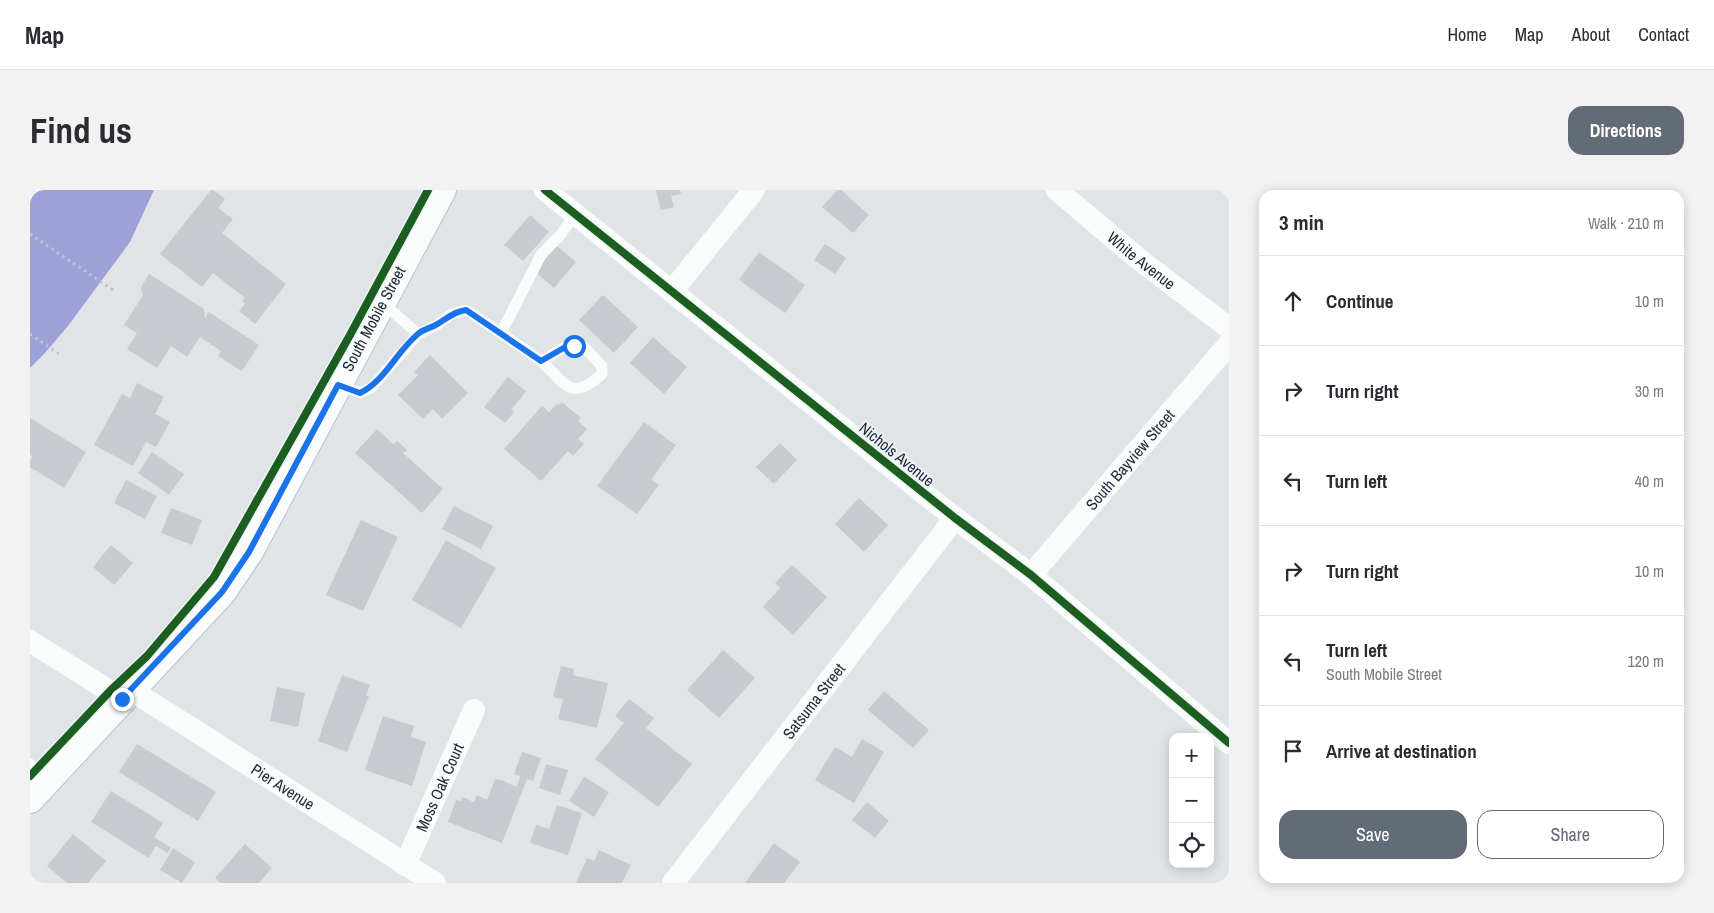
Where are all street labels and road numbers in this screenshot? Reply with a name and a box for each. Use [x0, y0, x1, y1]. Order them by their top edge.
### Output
street label: White Avenue [1103, 226, 1180, 294]
street label: South Mobile Street [336, 262, 411, 375]
street label: South Bayview Street [1080, 404, 1180, 515]
street label: Nichols Avenue [855, 417, 939, 491]
street label: Satsuma Street [777, 658, 850, 744]
street label: Moss Oak Court [410, 739, 469, 835]
street label: Pier Avenue [247, 758, 319, 815]

